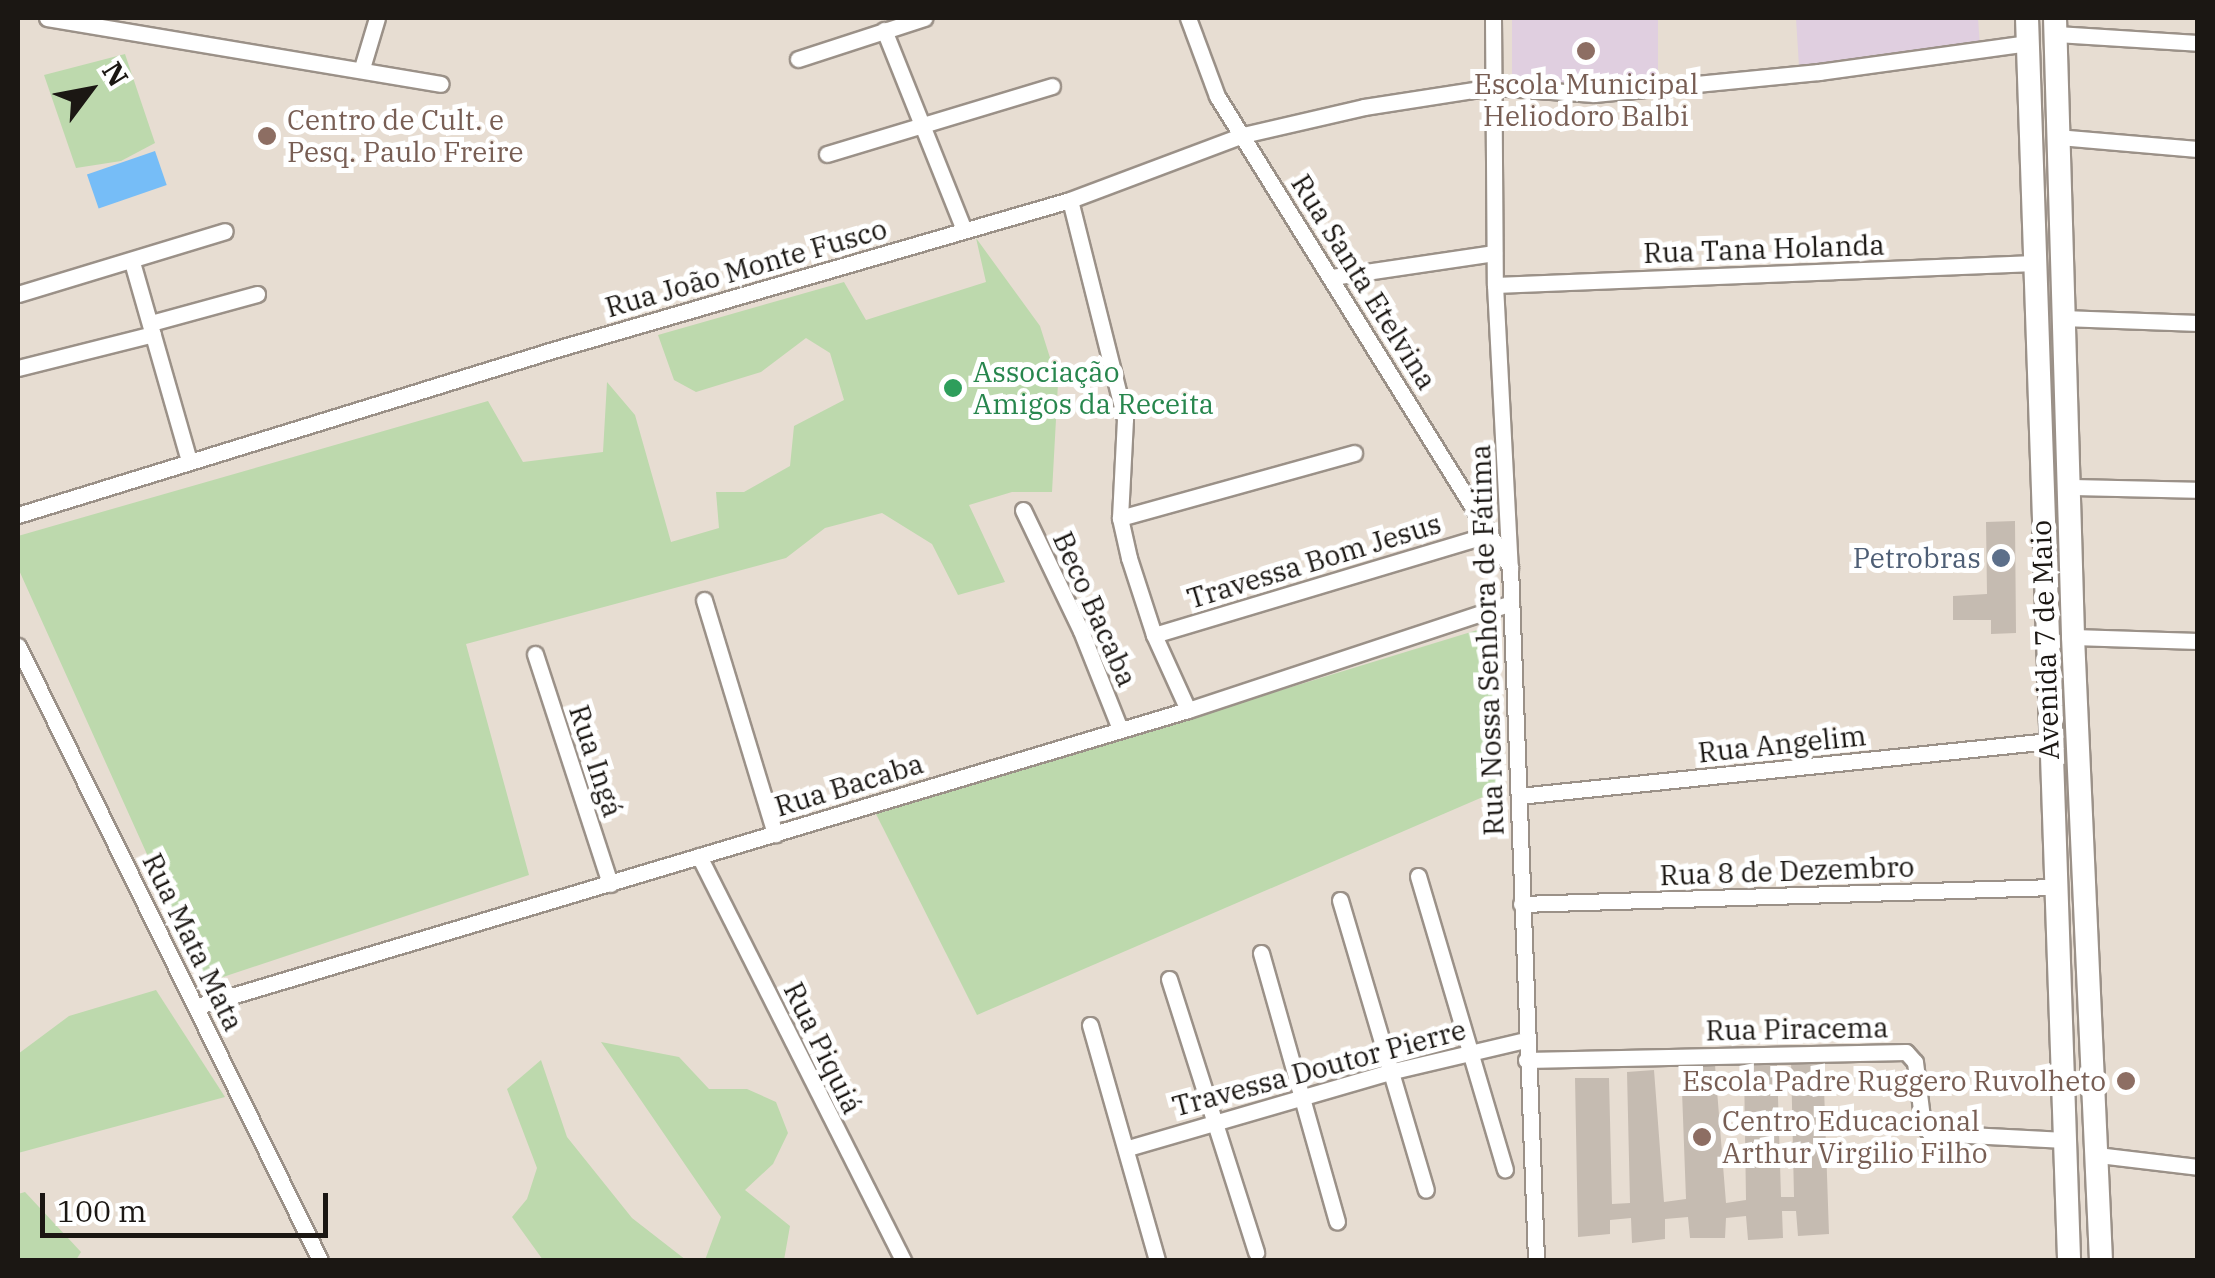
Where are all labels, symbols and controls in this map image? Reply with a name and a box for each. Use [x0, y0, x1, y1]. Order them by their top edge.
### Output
north arrow [40, 40, 140, 140]
marker: Escola Municipal Heliodoro Balbi [1575, 40, 1597, 62]
text: N [94, 55, 137, 93]
place label: Escola Municipal Heliodoro Balbi [1474, 67, 1698, 133]
place label: Centro de Cult. e Pesq. Paulo Freire [287, 103, 524, 169]
marker: Centro de Cult. e Pesq. Paulo Freire [256, 125, 278, 147]
street label: Rua Santa Etelvina [1284, 168, 1444, 396]
street label: Rua João Monte Fusco [601, 212, 891, 324]
street label: Rua Tana Holanda [1643, 228, 1885, 270]
place label: Associação Amigos da Receita [973, 355, 1214, 421]
marker: Associação Amigos da Receita [942, 377, 964, 399]
street label: Rua Nossa Senhora de Fátima [1463, 444, 1511, 836]
street label: Travessa Bom Jesus [1183, 506, 1445, 616]
street label: Avenida 7 de Maio [2024, 520, 2066, 760]
street label: Beco Bacaba [1046, 526, 1144, 692]
place label: Petrobras [1853, 541, 1981, 575]
marker: Petrobras [1990, 547, 2012, 569]
street label: Rua Ingá [562, 701, 630, 821]
street label: Rua Angelim [1696, 718, 1868, 770]
street label: Rua Bacaba [771, 746, 927, 824]
street label: Rua Mata Mata [135, 848, 251, 1036]
street label: Rua 8 de Dezembro [1659, 850, 1915, 892]
street label: Rua Piquiá [777, 977, 869, 1119]
street label: Rua Piracema [1705, 1011, 1889, 1047]
street label: Travessa Doutor Pierre [1169, 1013, 1469, 1123]
place label: Escola Padre Ruggero Ruvolheto [1682, 1064, 2106, 1098]
marker: Escola Padre Ruggero Ruvolheto [2115, 1070, 2137, 1092]
place label: Centro Educacional Arthur Virgilio Filho [1722, 1104, 1988, 1170]
marker: Centro Educacional Arthur Virgilio Filho [1691, 1126, 1713, 1148]
scale bar [45, 1173, 332, 1235]
text: 100 m [57, 1191, 147, 1230]

